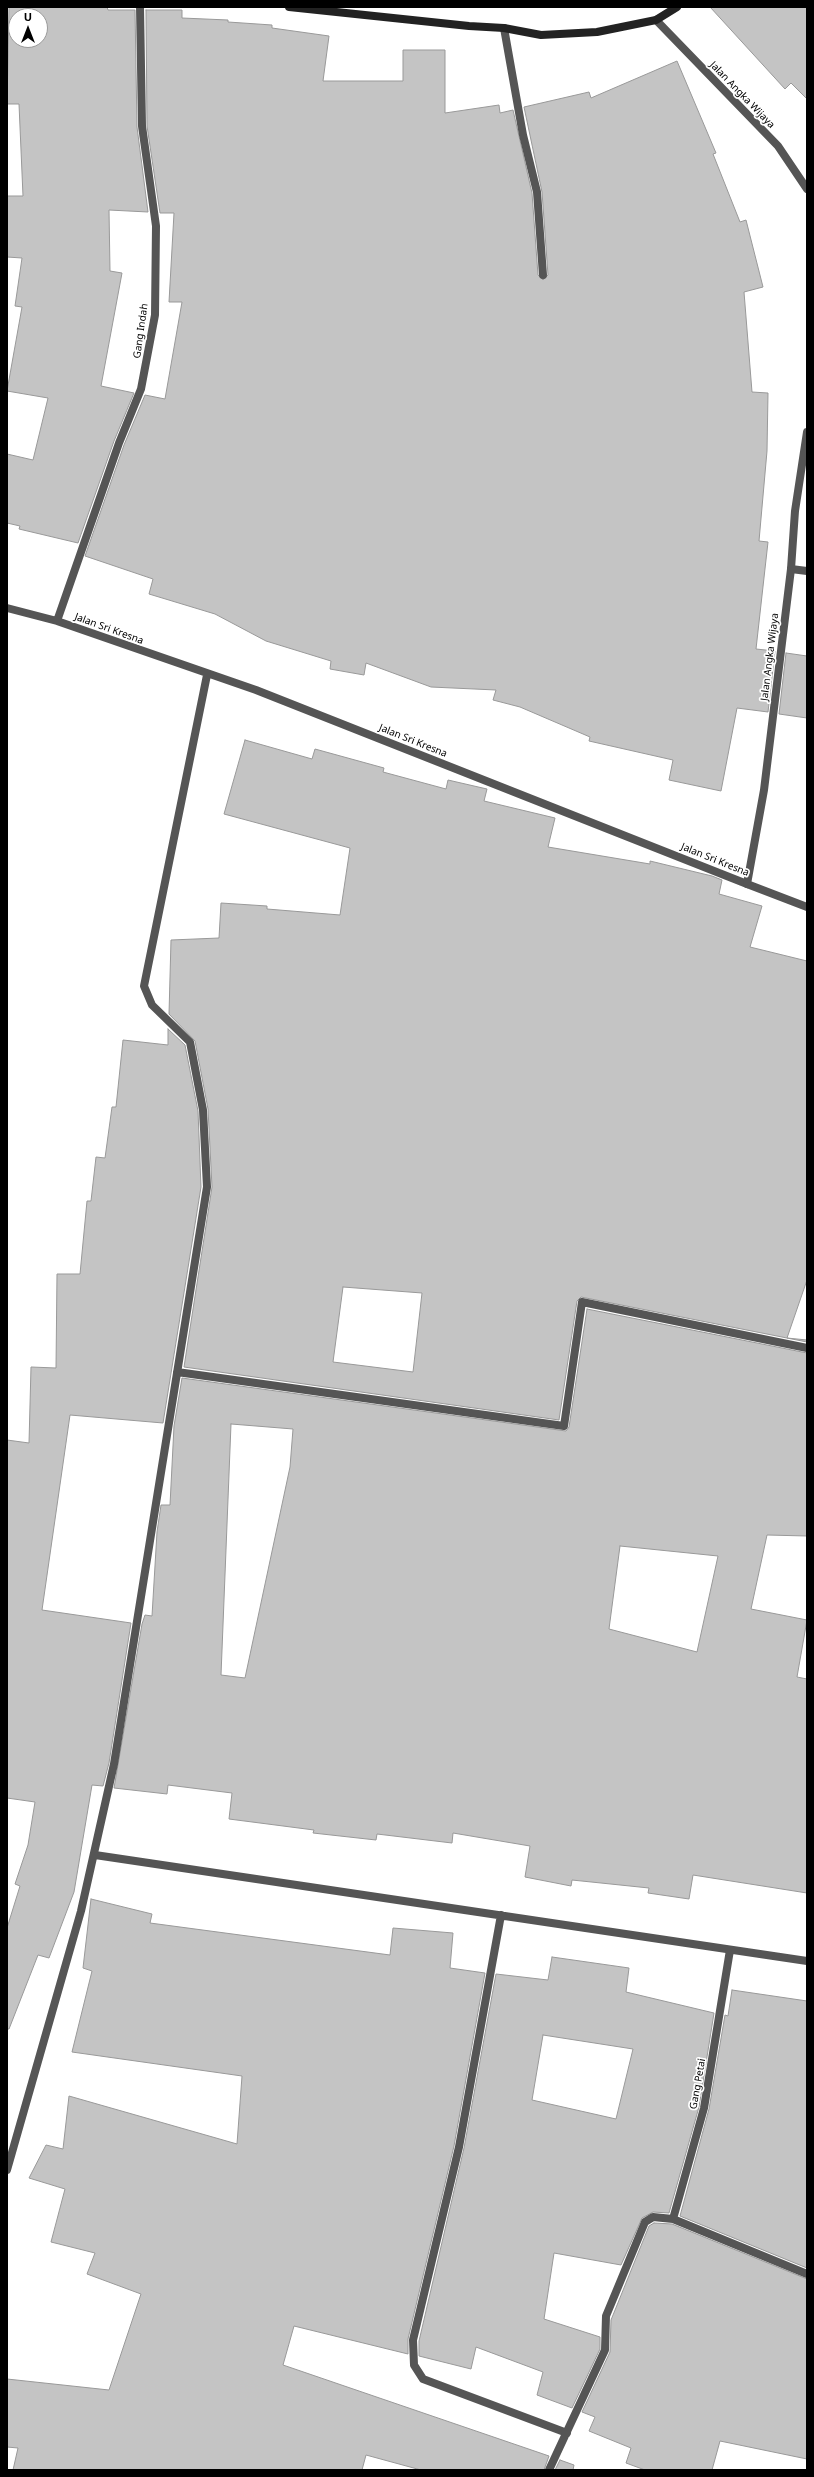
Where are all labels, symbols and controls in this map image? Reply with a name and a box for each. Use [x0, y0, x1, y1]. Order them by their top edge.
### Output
north arrow [8, 8, 48, 48]
text: U [24, 9, 32, 24]
street label: Jalan Angka Wijaya [707, 59, 777, 131]
street label: Gang Indah [131, 303, 151, 359]
street label: Jalan Sri Kresna [73, 611, 145, 647]
street label: Jalan Angka Wijaya [759, 612, 781, 702]
street label: Jalan Sri Kresna [377, 722, 449, 760]
street label: Jalan Sri Kresna [679, 841, 751, 879]
street label: Gang Petai [688, 2058, 708, 2110]

